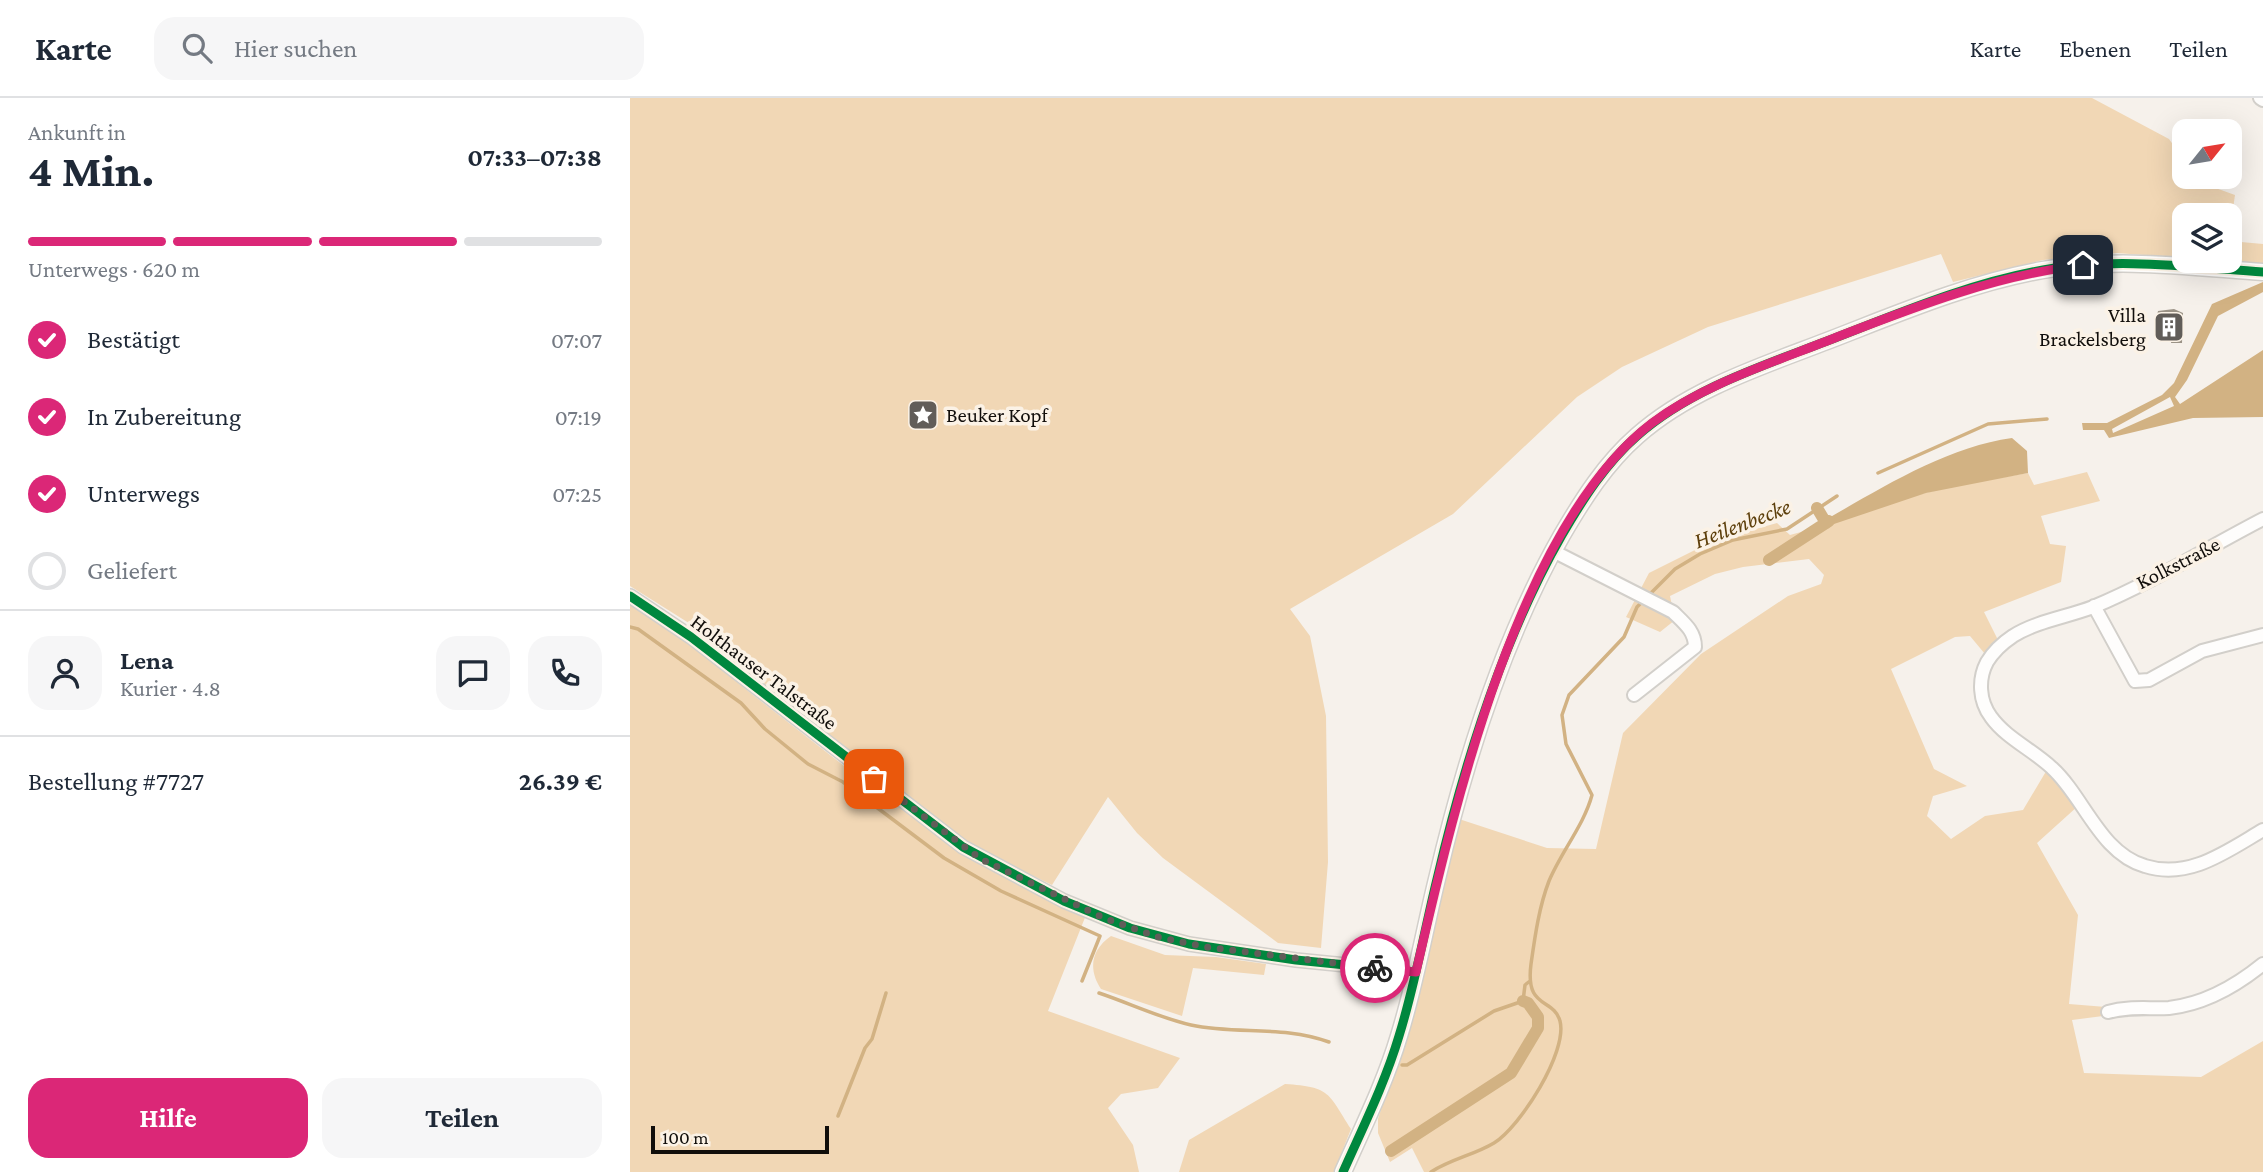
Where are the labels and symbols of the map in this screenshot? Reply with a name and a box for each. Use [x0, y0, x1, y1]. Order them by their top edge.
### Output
north arrow [2172, 119, 2242, 189]
pin [2053, 235, 2113, 295]
place label: Villa Brackelsberg [2039, 303, 2146, 351]
building icon: Villa Brackelsberg [2152, 310, 2186, 344]
place icon: Beuker Kopf [906, 398, 940, 432]
place label: Beuker Kopf [946, 403, 1050, 427]
water label: Heilenbecke [1690, 493, 1794, 553]
street label: Kolkstraße [2132, 532, 2224, 594]
street label: Holthauser Talstraße [686, 609, 842, 735]
pin [844, 749, 904, 809]
courier [1340, 933, 1410, 1003]
scale bar [651, 1123, 830, 1155]

